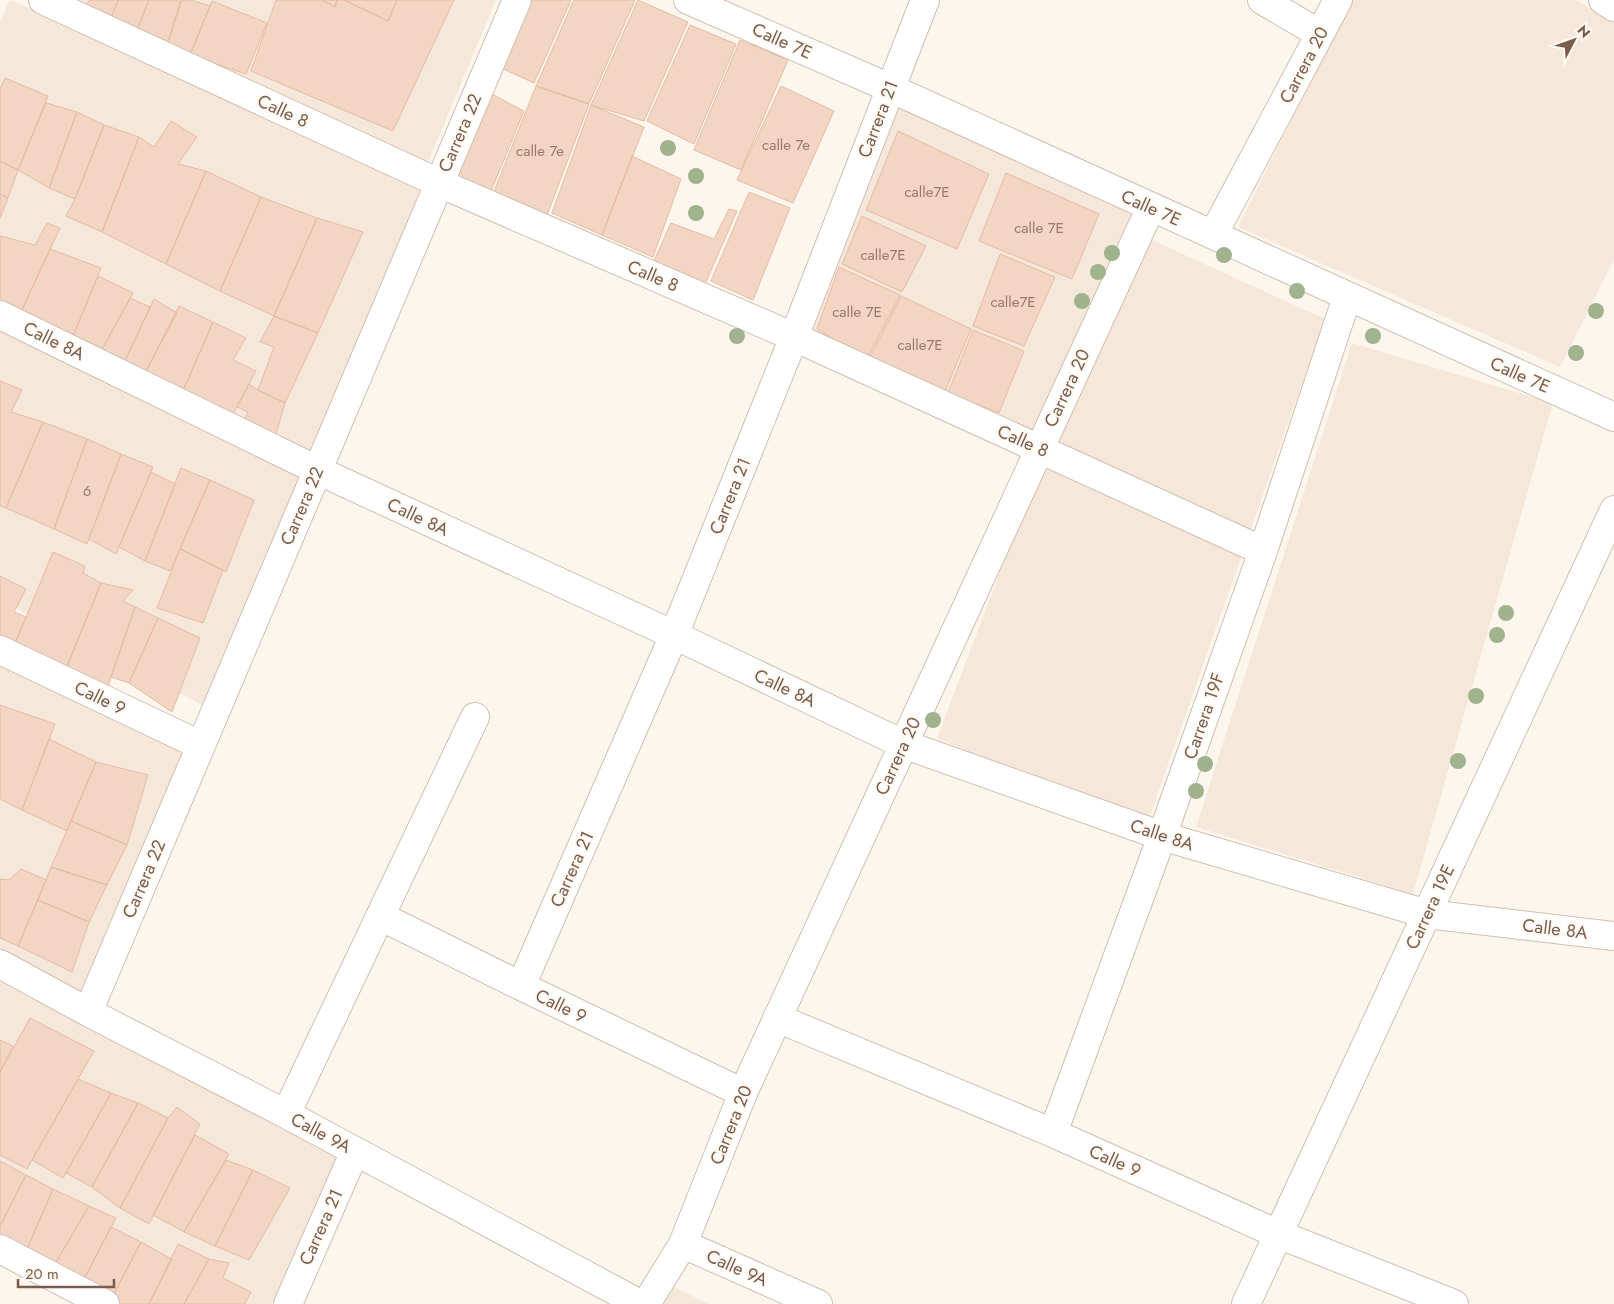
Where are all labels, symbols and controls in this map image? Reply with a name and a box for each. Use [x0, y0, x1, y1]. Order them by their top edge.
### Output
north arrow [1549, 15, 1599, 65]
street label: Calle 7E [748, 16, 816, 66]
text: N [1573, 21, 1595, 42]
street label: Carrera 20 [1273, 22, 1335, 108]
street label: Carrera 21 [851, 77, 905, 161]
street label: Calle 8 [253, 88, 313, 134]
street label: Carrera 22 [432, 90, 488, 176]
house number: calle 7e [762, 134, 810, 156]
house number: calle 7e [516, 140, 564, 162]
house number: calle7E [904, 181, 950, 203]
street label: Calle 7E [1117, 183, 1185, 233]
house number: calle 7E [1014, 217, 1064, 239]
house number: calle7E [860, 244, 906, 266]
street label: Calle 8 [623, 254, 683, 298]
house number: calle7E [990, 291, 1036, 313]
house number: calle 7E [832, 301, 882, 323]
street label: Calle 8A [19, 315, 89, 367]
house number: calle7E [897, 334, 943, 356]
street label: Carrera 20 [1038, 344, 1097, 431]
street label: Calle 7E [1486, 350, 1554, 400]
street label: Calle 8 [993, 418, 1053, 464]
street label: Carrera 21 [703, 454, 757, 538]
street label: Carrera 22 [274, 463, 330, 549]
house number: 6 [83, 480, 91, 502]
street label: Calle 8A [383, 491, 453, 543]
street label: Calle 8A [750, 662, 820, 714]
street label: Carrera 19F [1177, 669, 1231, 763]
street label: Calle 9 [70, 674, 130, 722]
street label: Carrera 20 [869, 712, 928, 799]
street label: Calle 8A [1127, 813, 1197, 857]
street label: Carrera 21 [544, 827, 600, 911]
street label: Carrera 22 [116, 836, 172, 922]
street label: Carrera 19E [1399, 860, 1461, 954]
street label: Calle 8A [1521, 912, 1589, 946]
street label: Calle 9 [531, 982, 591, 1030]
street label: Carrera 20 [703, 1081, 759, 1169]
street label: Calle 9A [286, 1106, 356, 1160]
street label: Calle 9 [1085, 1138, 1145, 1184]
street label: Carrera 21 [293, 1185, 349, 1269]
street label: Calle 9A [702, 1243, 772, 1293]
scale bar [18, 1256, 114, 1288]
text: 20 m [25, 1263, 59, 1285]

